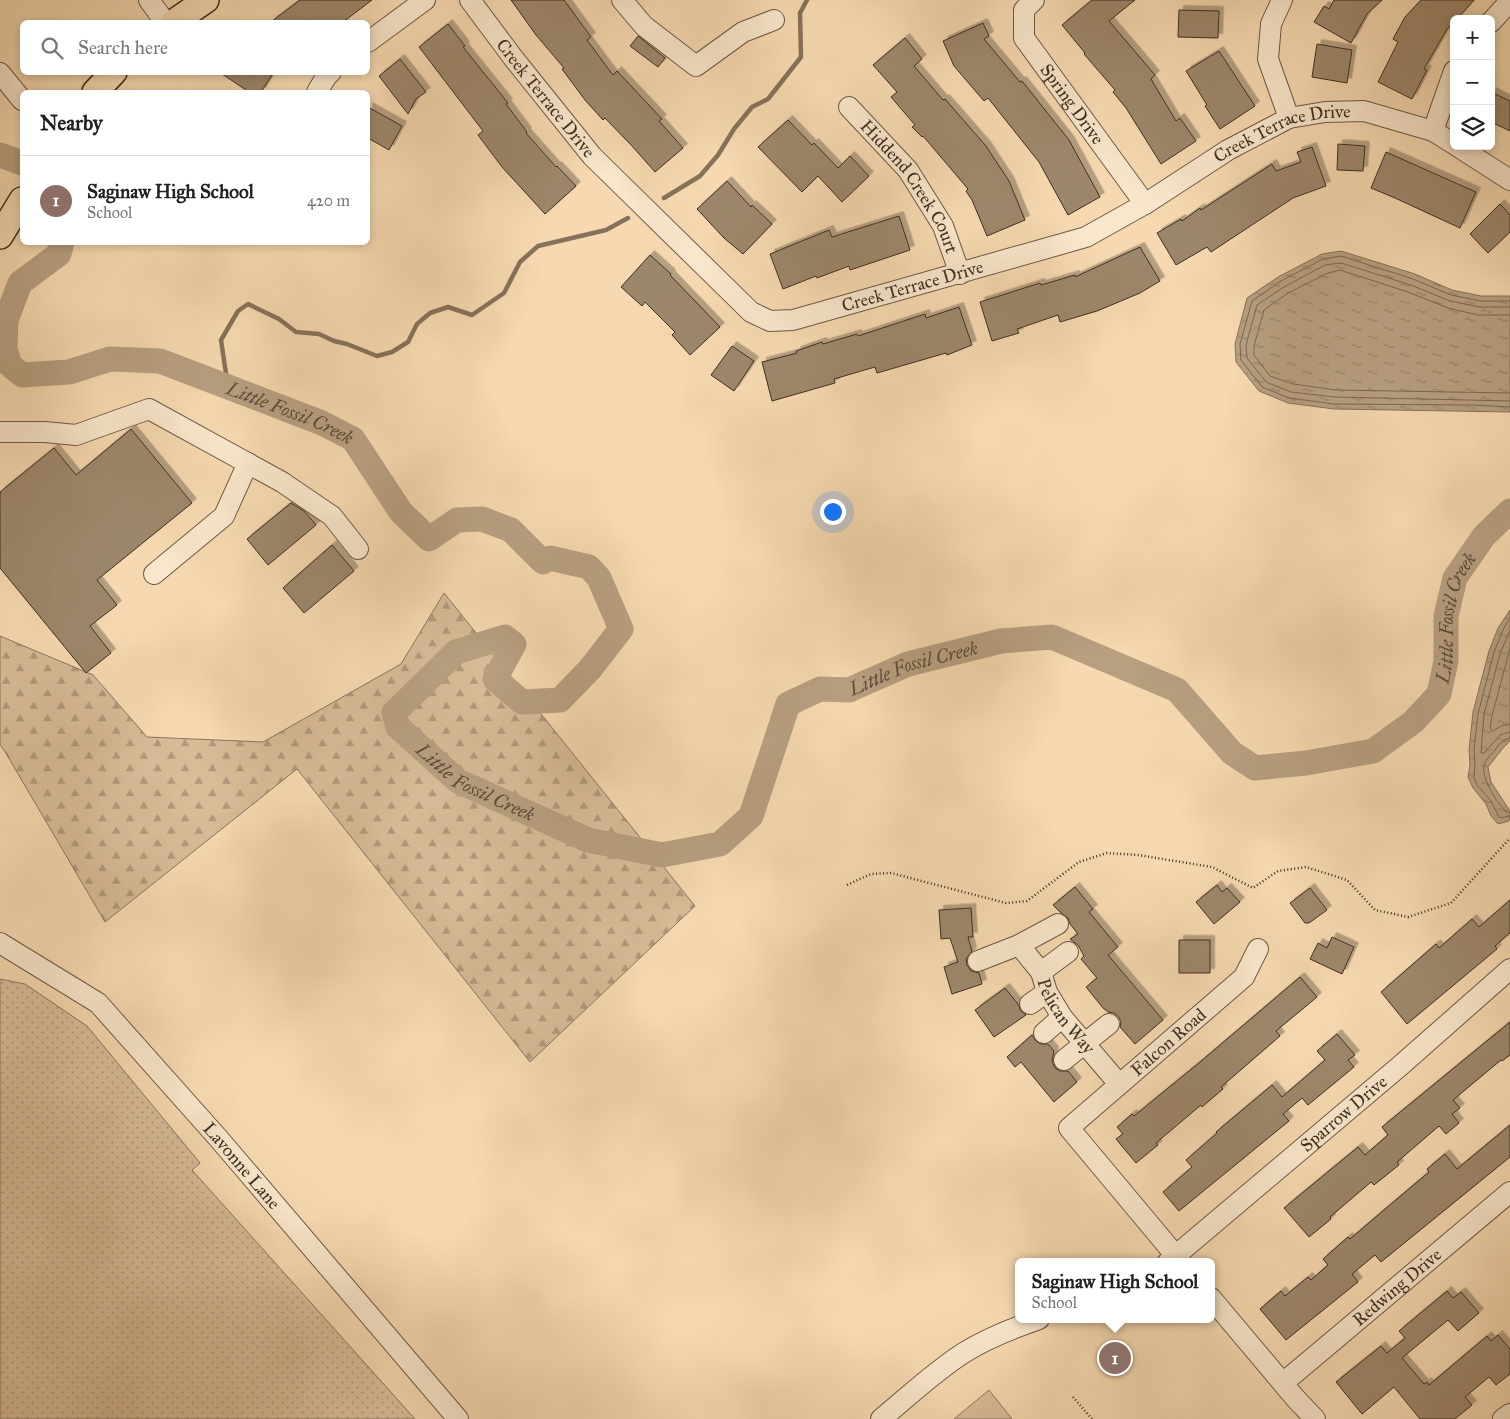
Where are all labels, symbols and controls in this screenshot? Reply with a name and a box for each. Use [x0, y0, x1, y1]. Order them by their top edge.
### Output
map controls [1450, 15, 1495, 150]
button: + [1450, 15, 1495, 60]
search box [20, 20, 370, 75]
icon: search [38, 34, 66, 62]
street label: Creek Terrace Drive [492, 34, 600, 162]
text: Search here [78, 36, 168, 59]
street label: Spring Drive [1035, 59, 1109, 149]
button: − [1450, 60, 1495, 105]
street label: Creek Terrace Drive [1209, 100, 1351, 167]
button: layers [1450, 105, 1495, 150]
text: Nearby [40, 110, 103, 136]
street label: Hiddend Creek Court [856, 115, 963, 257]
text: Saginaw High School [87, 180, 254, 203]
text: 1 [53, 191, 59, 210]
text: 420 m [307, 191, 350, 210]
text: School [87, 203, 132, 222]
street label: Creek Terrace Drive [839, 256, 986, 317]
water label: Little Fossil Creek [222, 376, 358, 450]
your location [820, 499, 846, 525]
water label: Little Fossil Creek [1430, 548, 1482, 686]
water label: Little Fossil Creek [844, 636, 981, 701]
water label: Little Fossil Creek [411, 737, 539, 827]
street label: Pelican Way [1033, 976, 1100, 1059]
street label: Falcon Road [1126, 1004, 1211, 1081]
street label: Sparrow Drive [1296, 1071, 1392, 1156]
street label: Lavonne Lane [198, 1118, 285, 1214]
street label: Redwing Drive [1348, 1243, 1446, 1331]
popup [1015, 1258, 1215, 1323]
text: Saginaw High School [1032, 1270, 1198, 1293]
text: School [1032, 1293, 1077, 1312]
pin: 1 [1099, 1339, 1131, 1377]

